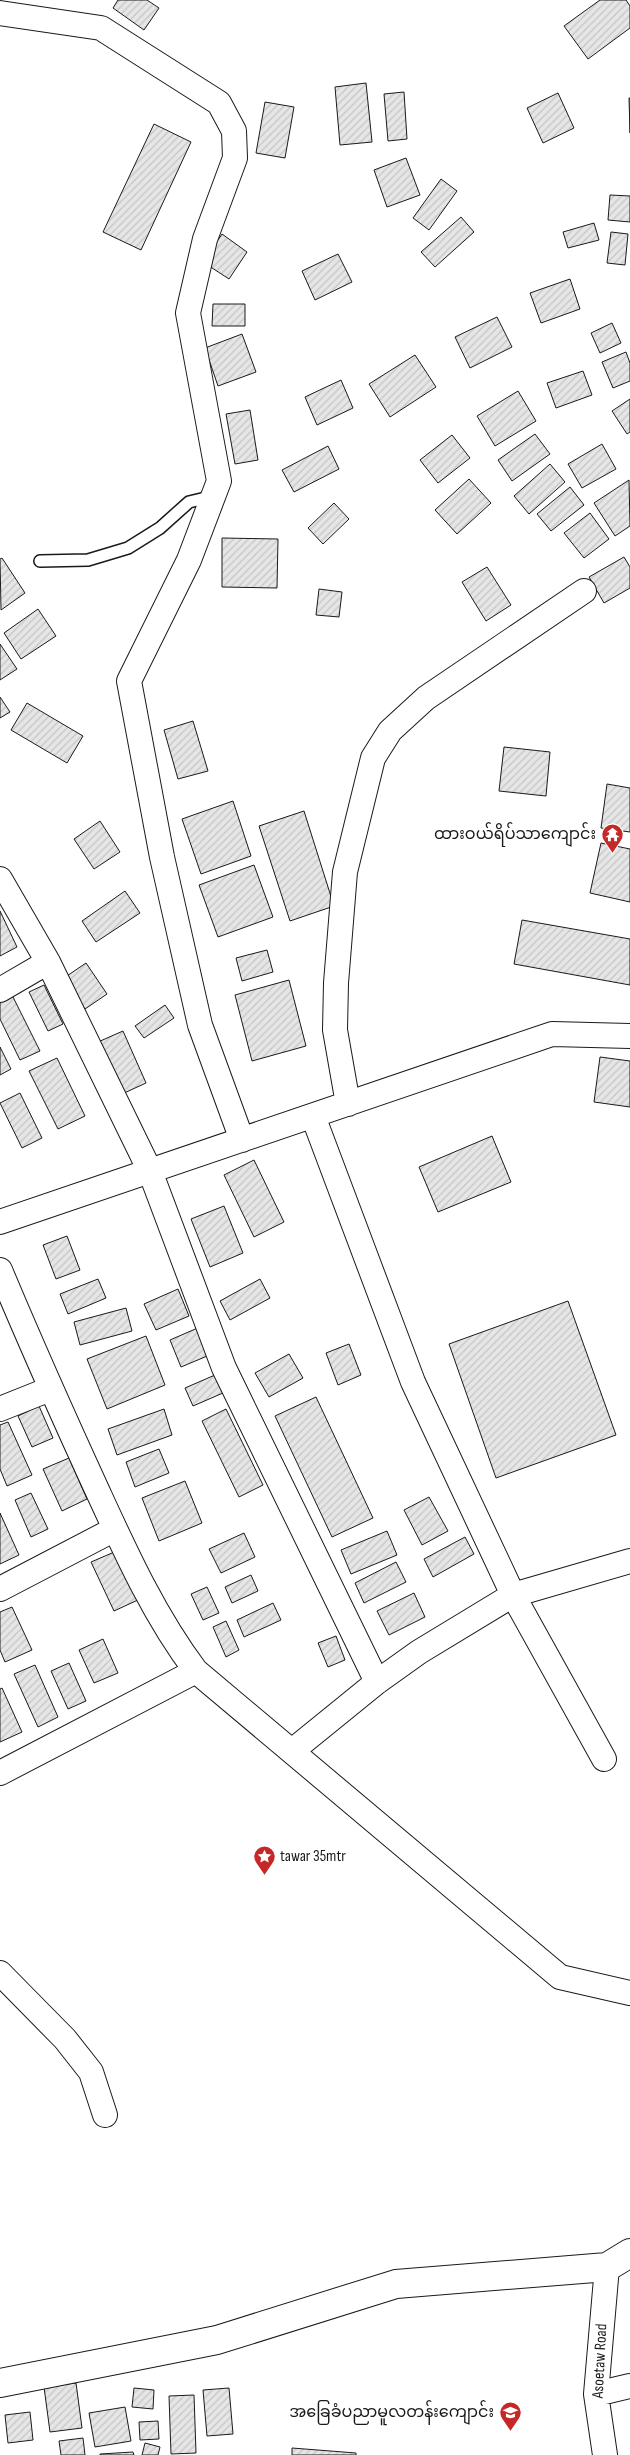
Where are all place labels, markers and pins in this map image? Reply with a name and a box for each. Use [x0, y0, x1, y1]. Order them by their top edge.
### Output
place label: ထားဝယ်ရိပ်သာကျောင်း [434, 822, 596, 847]
temple icon: ထားဝယ်ရိပ်သာကျောင်း [600, 822, 624, 853]
place icon: tawar 35mtr [252, 1844, 276, 1875]
place label: tawar 35mtr [280, 1847, 346, 1866]
place label: အခြေခံပညာမူလတန်းကျောင်း [289, 2400, 494, 2426]
school or university icon: အခြေခံပညာမူလတန်းကျောင်း [498, 2400, 522, 2431]

